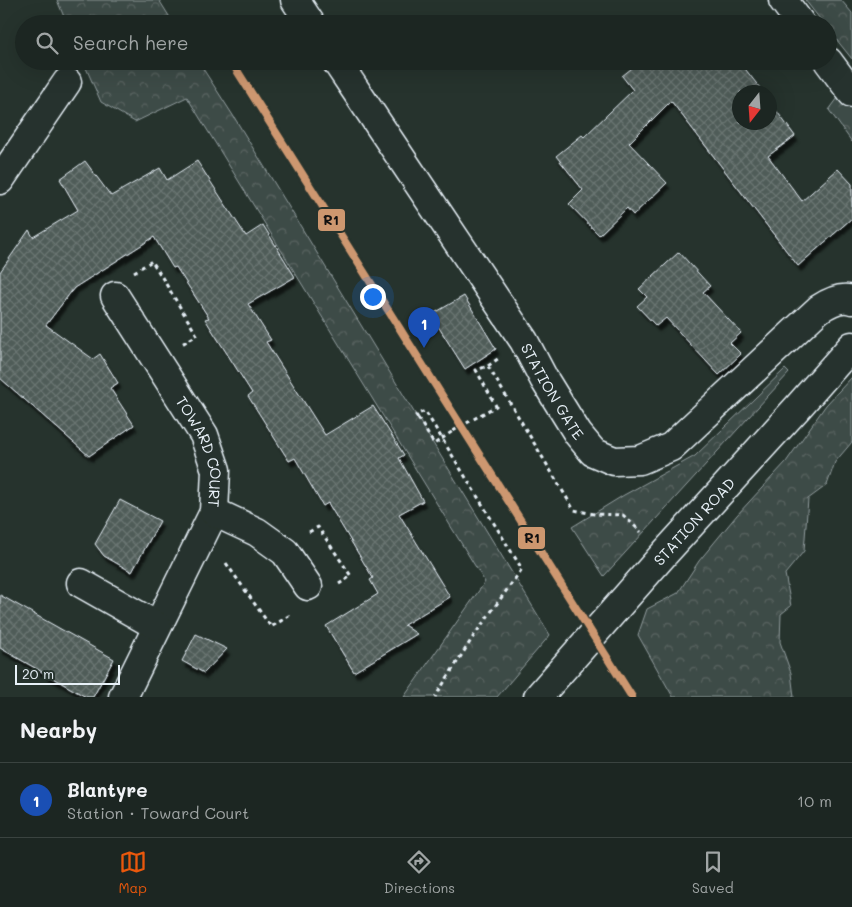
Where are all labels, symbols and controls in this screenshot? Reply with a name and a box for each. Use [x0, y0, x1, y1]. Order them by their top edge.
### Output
search box [15, 15, 837, 70]
icon: search [33, 29, 61, 57]
text: Search here [73, 30, 189, 55]
north arrow [732, 85, 777, 130]
line badge: R1 [317, 208, 346, 232]
text: R1 [323, 210, 339, 229]
your location [360, 284, 386, 310]
pin: 1 [408, 307, 440, 348]
street label: STATION GATE [517, 339, 589, 444]
street label: TOWARD COURT [172, 392, 226, 508]
street label: STATION ROAD [649, 473, 739, 569]
line badge: R1 [517, 526, 546, 550]
text: R1 [524, 528, 540, 547]
scale bar [15, 662, 120, 685]
text: 20 m [22, 664, 54, 683]
text: Nearby [20, 716, 97, 743]
text: Blantyre [67, 777, 147, 802]
text: 1 [32, 790, 40, 811]
text: 10 m [797, 790, 832, 811]
text: Station · Toward Court [67, 802, 249, 823]
tab: Map [118, 848, 147, 897]
tab: Directions [384, 848, 455, 897]
tab: Saved [692, 848, 734, 897]

